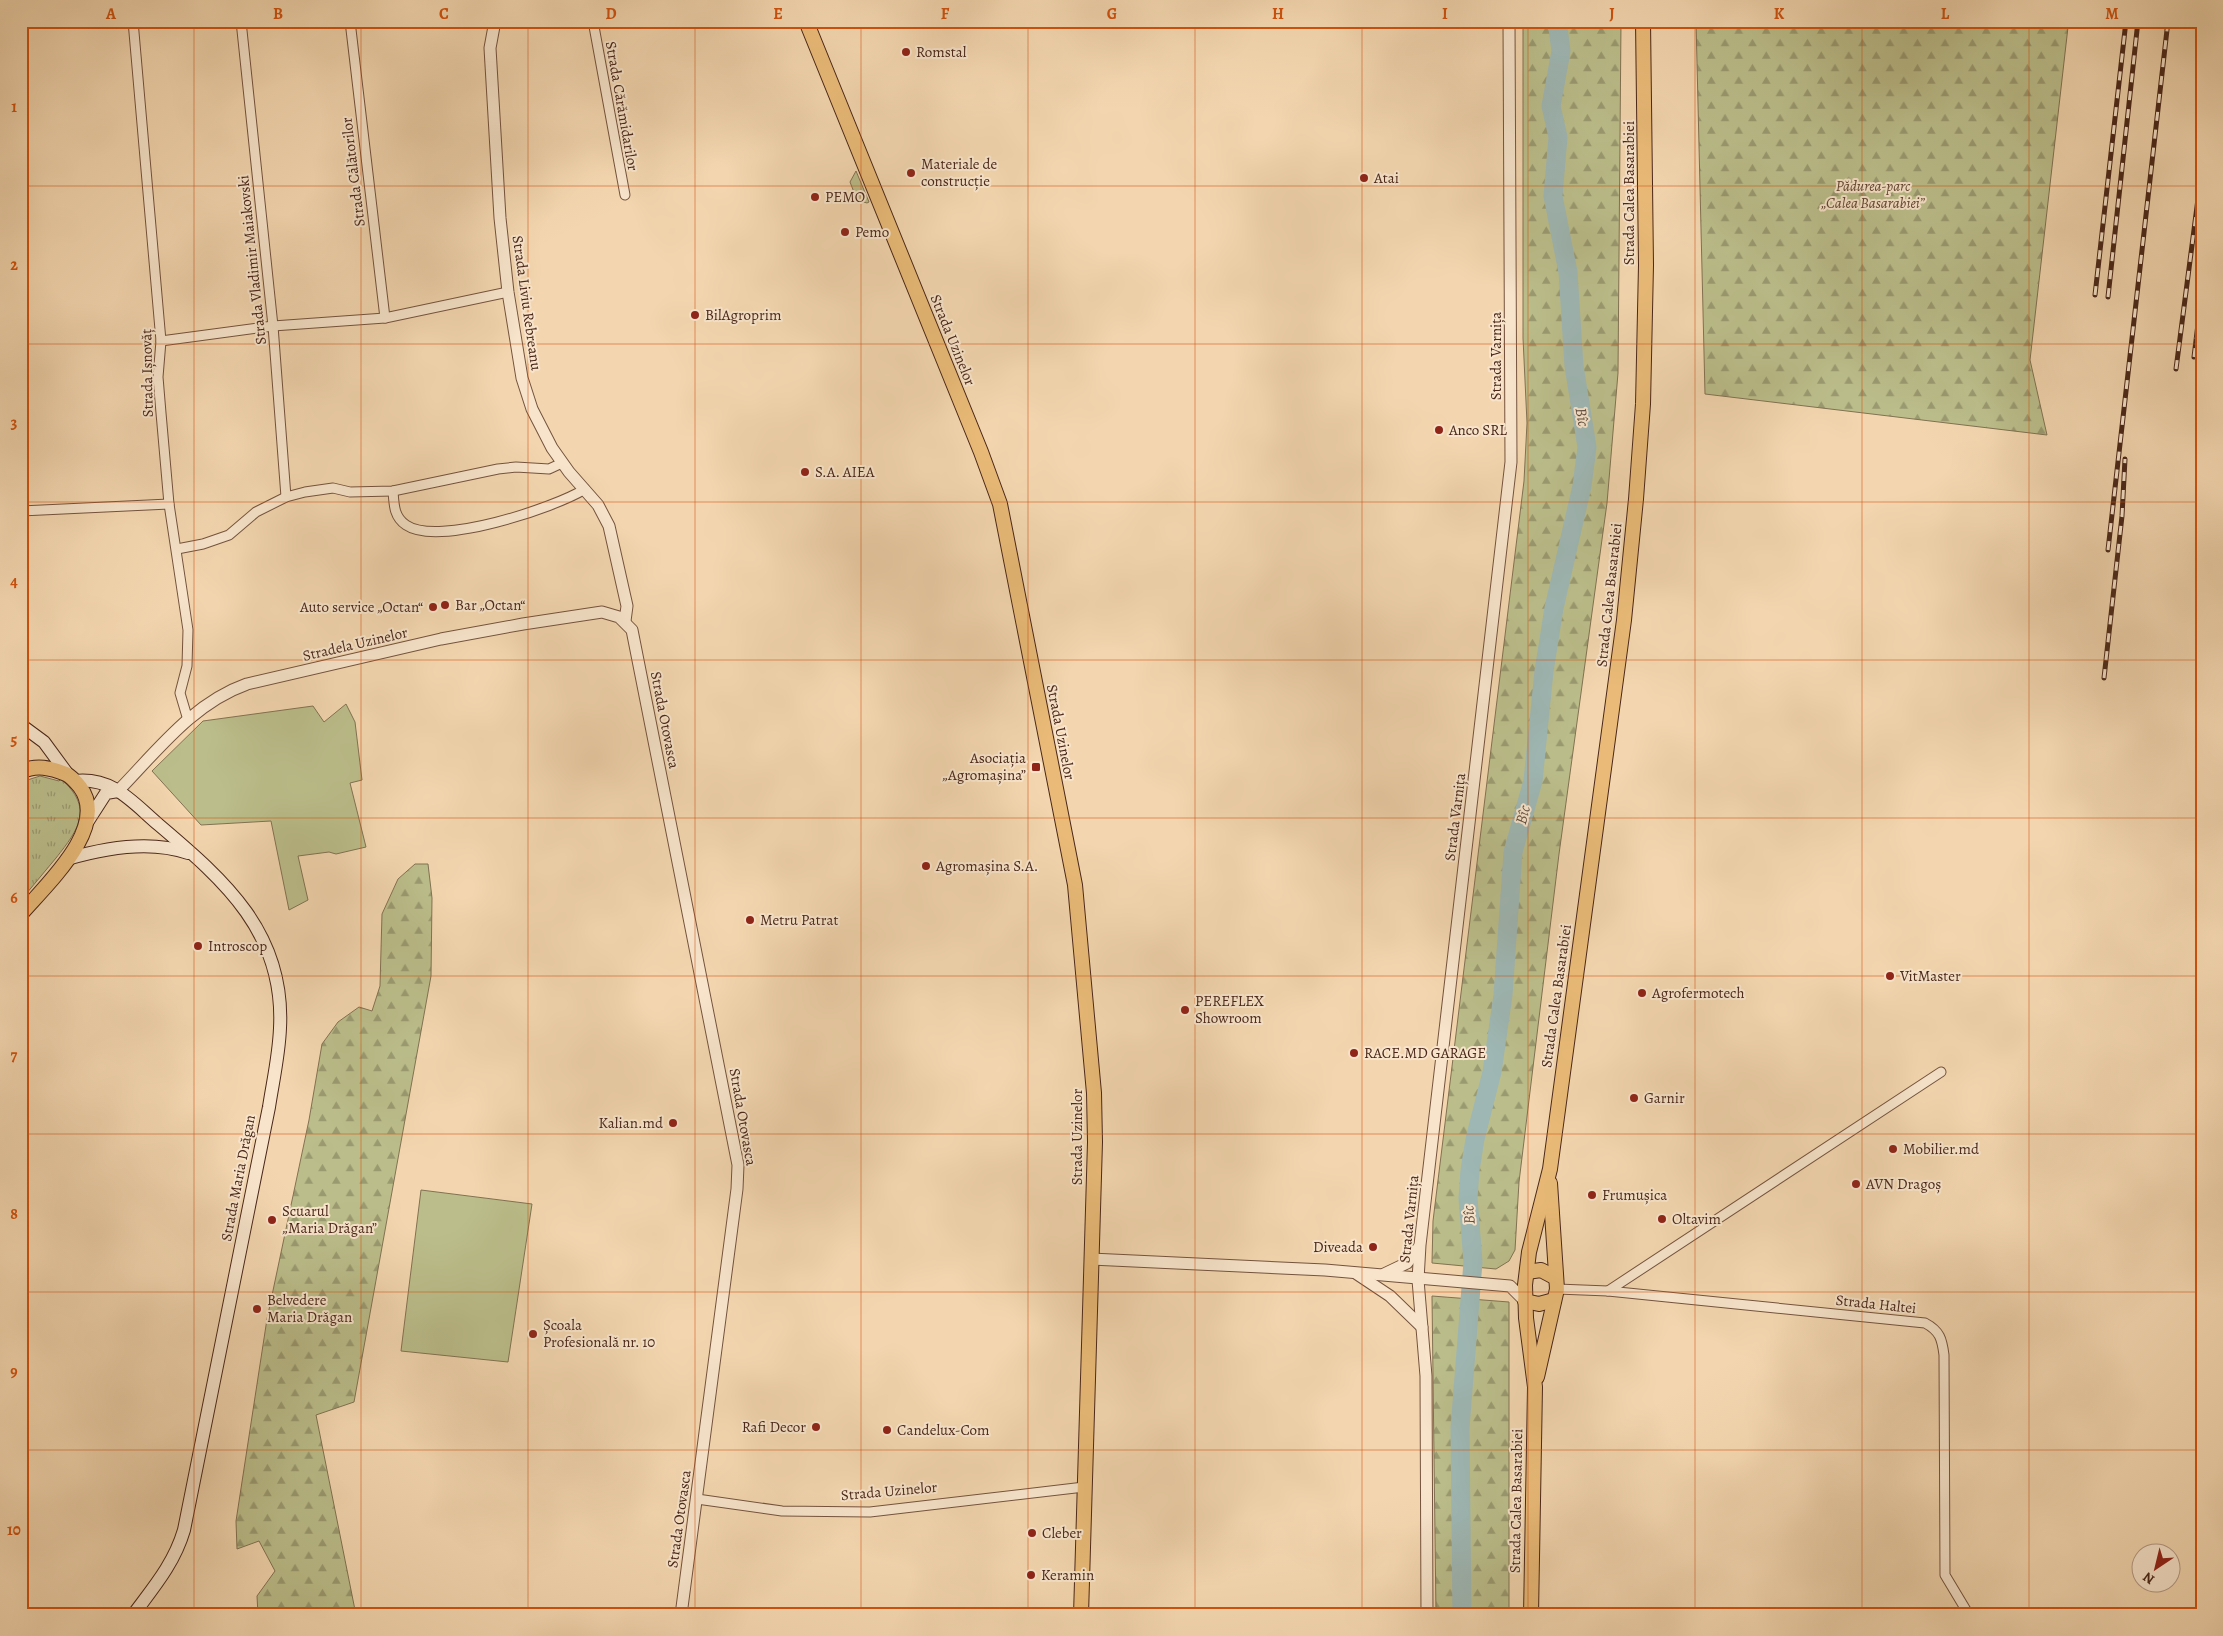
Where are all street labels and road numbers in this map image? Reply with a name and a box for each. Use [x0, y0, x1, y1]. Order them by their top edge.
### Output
street label: Strada Cărămidarilor [601, 40, 643, 173]
street label: Strada Călătorilor [336, 116, 370, 228]
street label: Strada Calea Basarabiei [1619, 121, 1639, 265]
street label: Strada Vladimir Maiakovski [233, 174, 271, 346]
street label: Strada Liviu Rebreanu [508, 234, 546, 373]
street label: Strada Uzinelor [926, 291, 980, 389]
street label: Strada Varnița [1486, 312, 1506, 400]
street label: Strada Ișnovăț [136, 329, 158, 417]
street label: Strada Calea Basarabiei [1591, 522, 1627, 668]
street label: Stradela Uzinelor [301, 622, 410, 666]
street label: Strada Otovasca [646, 670, 684, 770]
street label: Strada Uzinelor [1042, 683, 1080, 782]
street label: Strada Varnița [1440, 772, 1470, 862]
street label: Strada Calea Basarabiei [1536, 923, 1576, 1069]
street label: Strada Otovasca [725, 1067, 761, 1167]
street label: Strada Uzinelor [1067, 1088, 1087, 1185]
street label: Strada Maria Drăgan [216, 1113, 260, 1243]
street label: Strada Varnița [1394, 1174, 1424, 1264]
street label: Strada Haltei [1835, 1290, 1917, 1318]
street label: Strada Calea Basarabiei [1505, 1429, 1527, 1573]
street label: Strada Otovasca [662, 1469, 696, 1569]
street label: Strada Uzinelor [840, 1477, 938, 1505]

